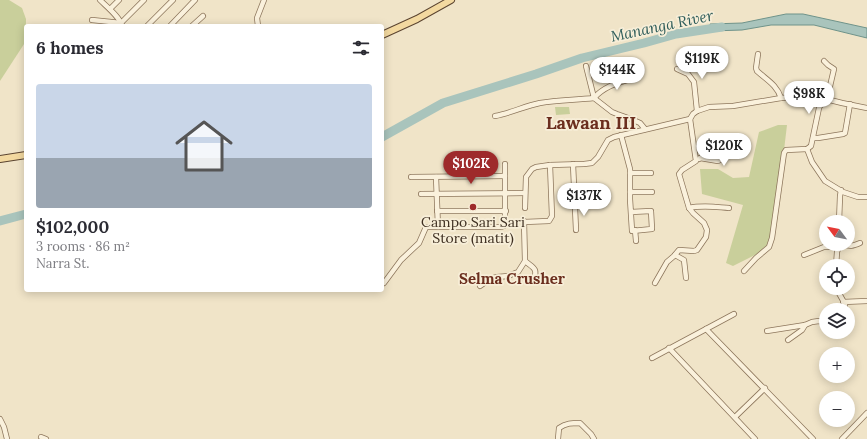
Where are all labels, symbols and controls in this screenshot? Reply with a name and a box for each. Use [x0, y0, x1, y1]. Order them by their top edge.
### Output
water label: Mananga River [609, 5, 715, 46]
text: 6 homes [36, 37, 103, 59]
icon: filters [350, 37, 372, 59]
pin: $119K [674, 46, 730, 80]
text: $119K [685, 50, 719, 67]
pin: $144K [589, 57, 645, 91]
text: $144K [599, 61, 635, 78]
pin: $98K [785, 81, 833, 115]
text: $98K [793, 85, 825, 102]
icon: home [168, 110, 240, 182]
district label: Lawaan III [546, 111, 636, 134]
pin: $120K [696, 133, 752, 167]
text: $120K [705, 137, 743, 154]
pin: $102K [443, 151, 499, 185]
text: $102K [452, 155, 490, 172]
pin: $137K [556, 183, 612, 217]
text: $137K [566, 187, 602, 204]
marker: Campo Sari Sari Store (matit) [468, 202, 478, 212]
place label: Campo Sari Sari Store (matit) [421, 213, 525, 247]
north arrow [819, 215, 855, 251]
map controls [819, 215, 855, 427]
text: $102,000 [36, 216, 109, 238]
text: 3 rooms · 86 m² [36, 238, 130, 255]
text: Narra St. [36, 255, 89, 272]
button: locate [819, 259, 855, 295]
district label: Selma Crusher [459, 269, 566, 288]
button: layers [819, 303, 855, 339]
button: + [819, 347, 855, 383]
button: − [819, 391, 855, 427]

